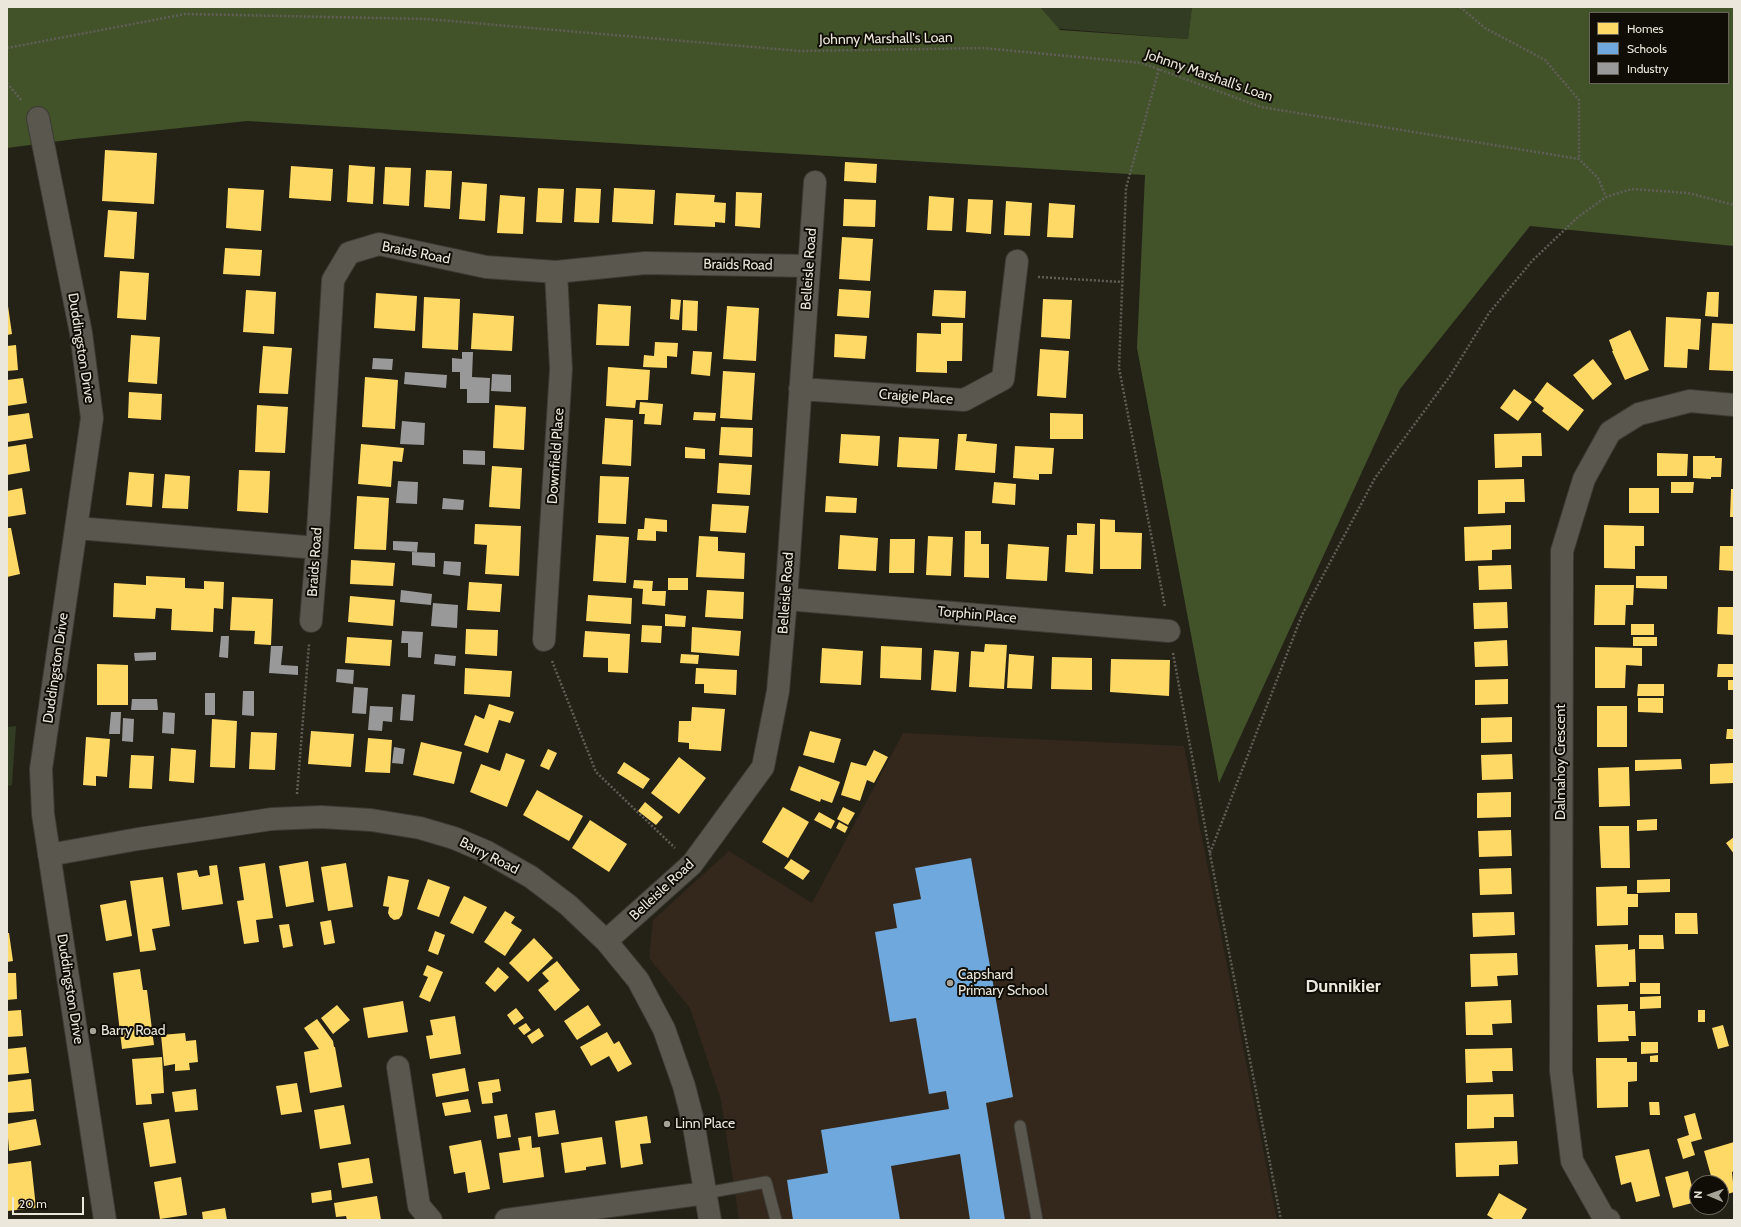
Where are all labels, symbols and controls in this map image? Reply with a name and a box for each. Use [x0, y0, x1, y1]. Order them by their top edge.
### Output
legend [1589, 12, 1729, 84]
text: Homes [1627, 21, 1664, 36]
street label: Johnny Marshall's Loan [819, 29, 953, 49]
text: Schools [1627, 41, 1667, 56]
street label: Johnny Marshall's Loan [1143, 46, 1275, 106]
text: Industry [1627, 61, 1668, 76]
street label: Belleisle Road [798, 228, 820, 310]
street label: Braids Road [380, 238, 452, 268]
street label: Braids Road [703, 256, 773, 274]
street label: Duddingston Drive [64, 292, 98, 404]
street label: Craigie Place [878, 386, 954, 408]
street label: Downfield Place [544, 408, 568, 504]
street label: Braids Road [304, 527, 326, 597]
street label: Belleisle Road [775, 552, 797, 634]
street label: Torphin Place [937, 603, 1017, 627]
street label: Duddingston Drive [40, 612, 72, 724]
street label: Dalmahoy Crescent [1553, 704, 1569, 820]
street label: Barry Road [456, 834, 522, 878]
street label: Belleisle Road [626, 856, 698, 924]
street label: Duddingston Drive [53, 933, 87, 1045]
place label: Capshard Primary School [958, 967, 1048, 1000]
district label: Dunnikier [1305, 976, 1381, 998]
marker: Capshard Primary School [945, 978, 955, 988]
place label: Barry Road [101, 1023, 166, 1039]
marker: Barry Road [88, 1026, 98, 1036]
place label: Linn Place [675, 1116, 735, 1132]
marker: Linn Place [662, 1119, 672, 1129]
north arrow [1689, 1175, 1729, 1215]
scale bar [14, 1189, 86, 1215]
text: N [1691, 1190, 1705, 1199]
text: 20 m [19, 1196, 47, 1211]

